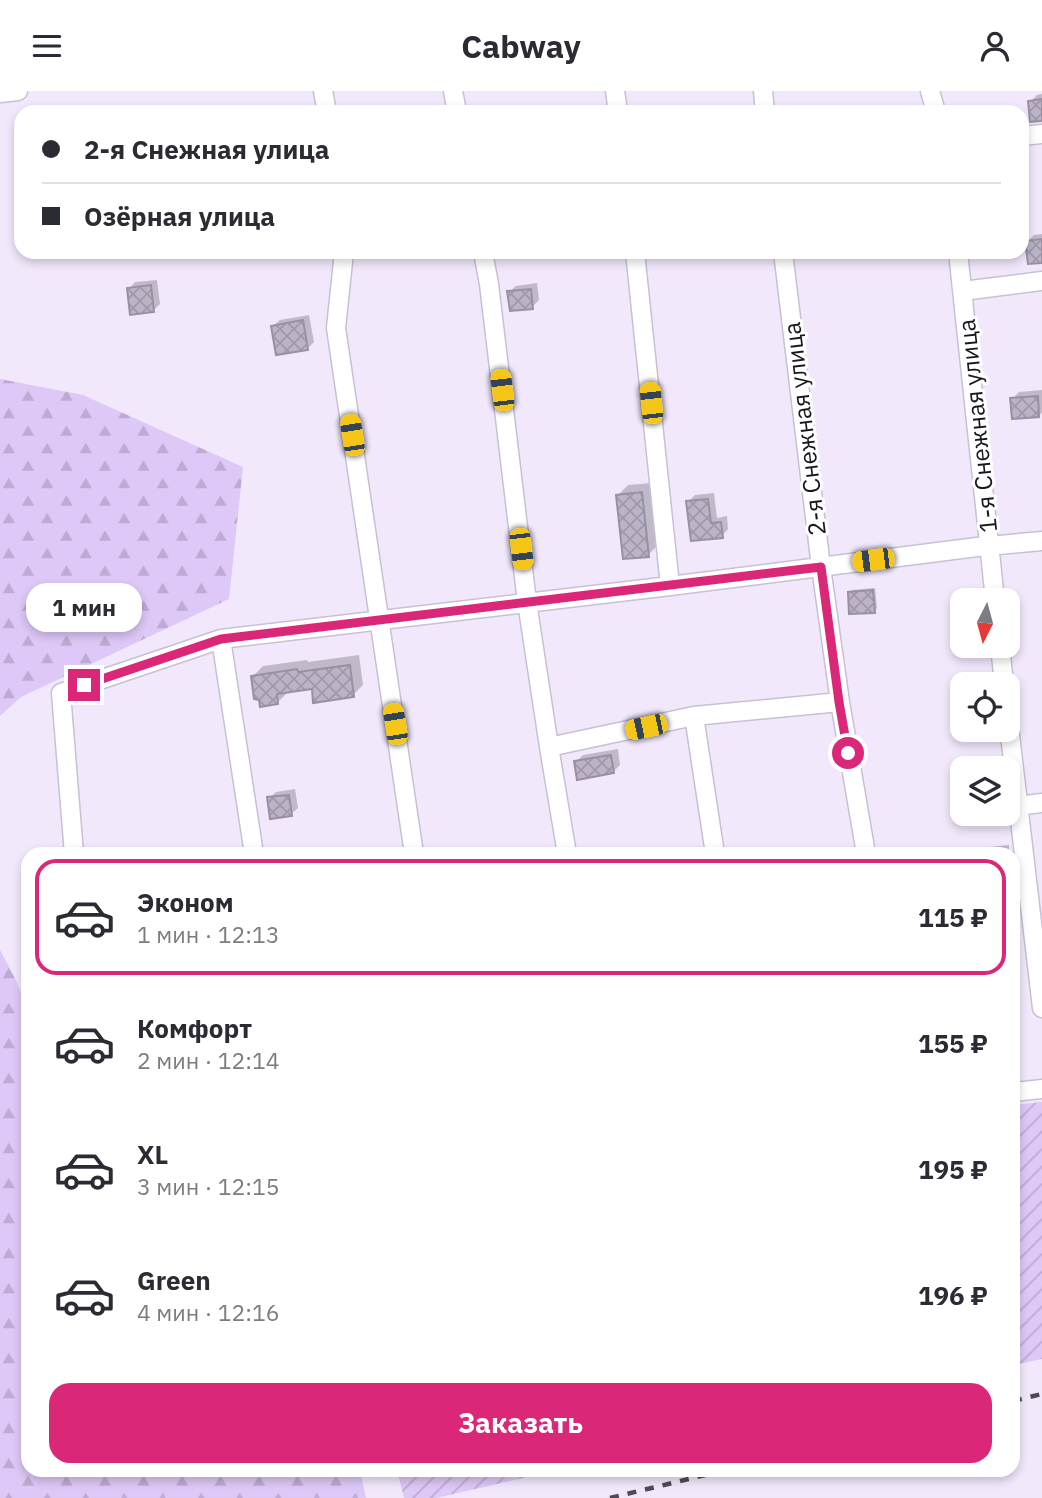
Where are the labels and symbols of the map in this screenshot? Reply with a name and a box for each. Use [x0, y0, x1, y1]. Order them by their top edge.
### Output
street label: 1-я Снежная улица [950, 317, 1004, 534]
street label: 2-я Снежная улица [775, 320, 833, 538]
car [490, 368, 515, 412]
car [639, 381, 664, 425]
car [339, 413, 366, 457]
car [509, 527, 534, 571]
car [851, 547, 896, 573]
callout: 1 мин [26, 583, 142, 633]
north arrow [950, 588, 1020, 658]
route end [68, 669, 100, 701]
car [382, 702, 409, 746]
car [624, 712, 669, 742]
route start [832, 737, 864, 769]

